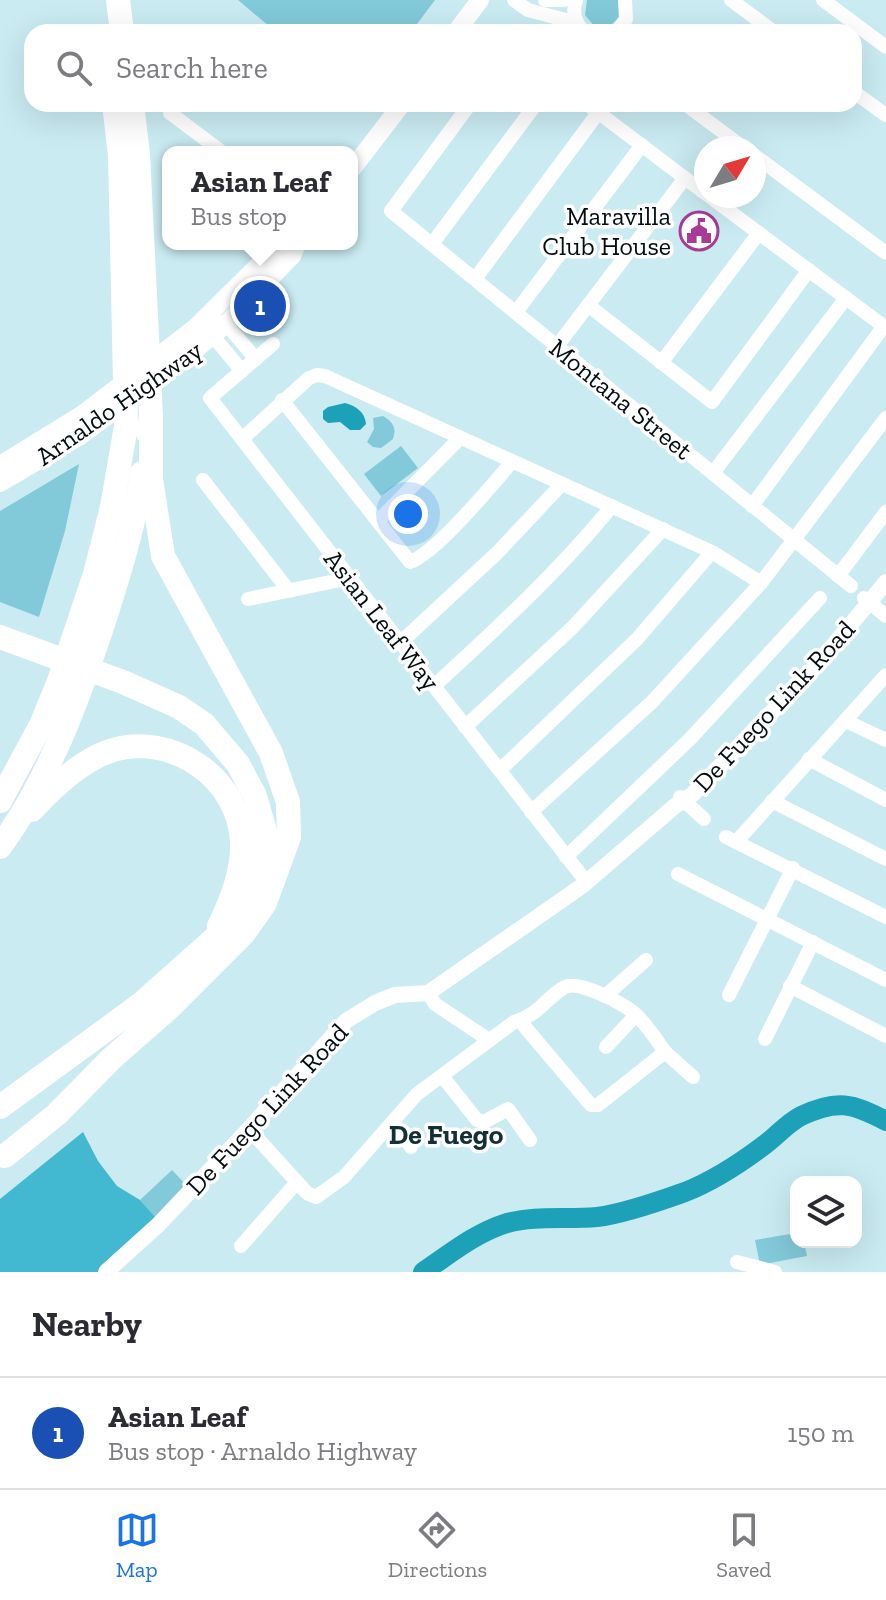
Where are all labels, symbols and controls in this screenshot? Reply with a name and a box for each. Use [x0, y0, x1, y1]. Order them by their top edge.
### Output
search box [24, 24, 862, 112]
icon: search [52, 46, 96, 90]
text: Search here [116, 50, 268, 86]
north arrow [694, 136, 766, 208]
popup [162, 146, 358, 250]
text: Asian Leaf [191, 164, 329, 200]
text: Bus stop [191, 200, 287, 232]
place label: Maravilla Club House [542, 200, 671, 262]
public building icon: Maravilla Club House [678, 210, 720, 252]
pin: 1 [234, 276, 286, 336]
street label: Montana Street [543, 332, 699, 467]
street label: Arnaldo Highway [30, 333, 209, 472]
your location [388, 494, 428, 534]
street label: Asian Leaf Way [317, 543, 447, 697]
street label: De Fuego Link Road [686, 614, 862, 798]
street label: De Fuego Link Road [179, 1017, 355, 1201]
district label: De Fuego [389, 1118, 504, 1151]
map controls [790, 1176, 862, 1248]
button: layers [790, 1176, 862, 1248]
text: Nearby [32, 1304, 142, 1345]
text: Asian Leaf [108, 1399, 247, 1435]
text: 1 [53, 1417, 63, 1449]
text: 150 m [787, 1417, 854, 1449]
text: Bus stop · Arnaldo Highway [108, 1435, 417, 1467]
tab: Map [115, 1508, 159, 1583]
tab: Directions [388, 1508, 487, 1583]
tab: Saved [716, 1508, 771, 1583]

